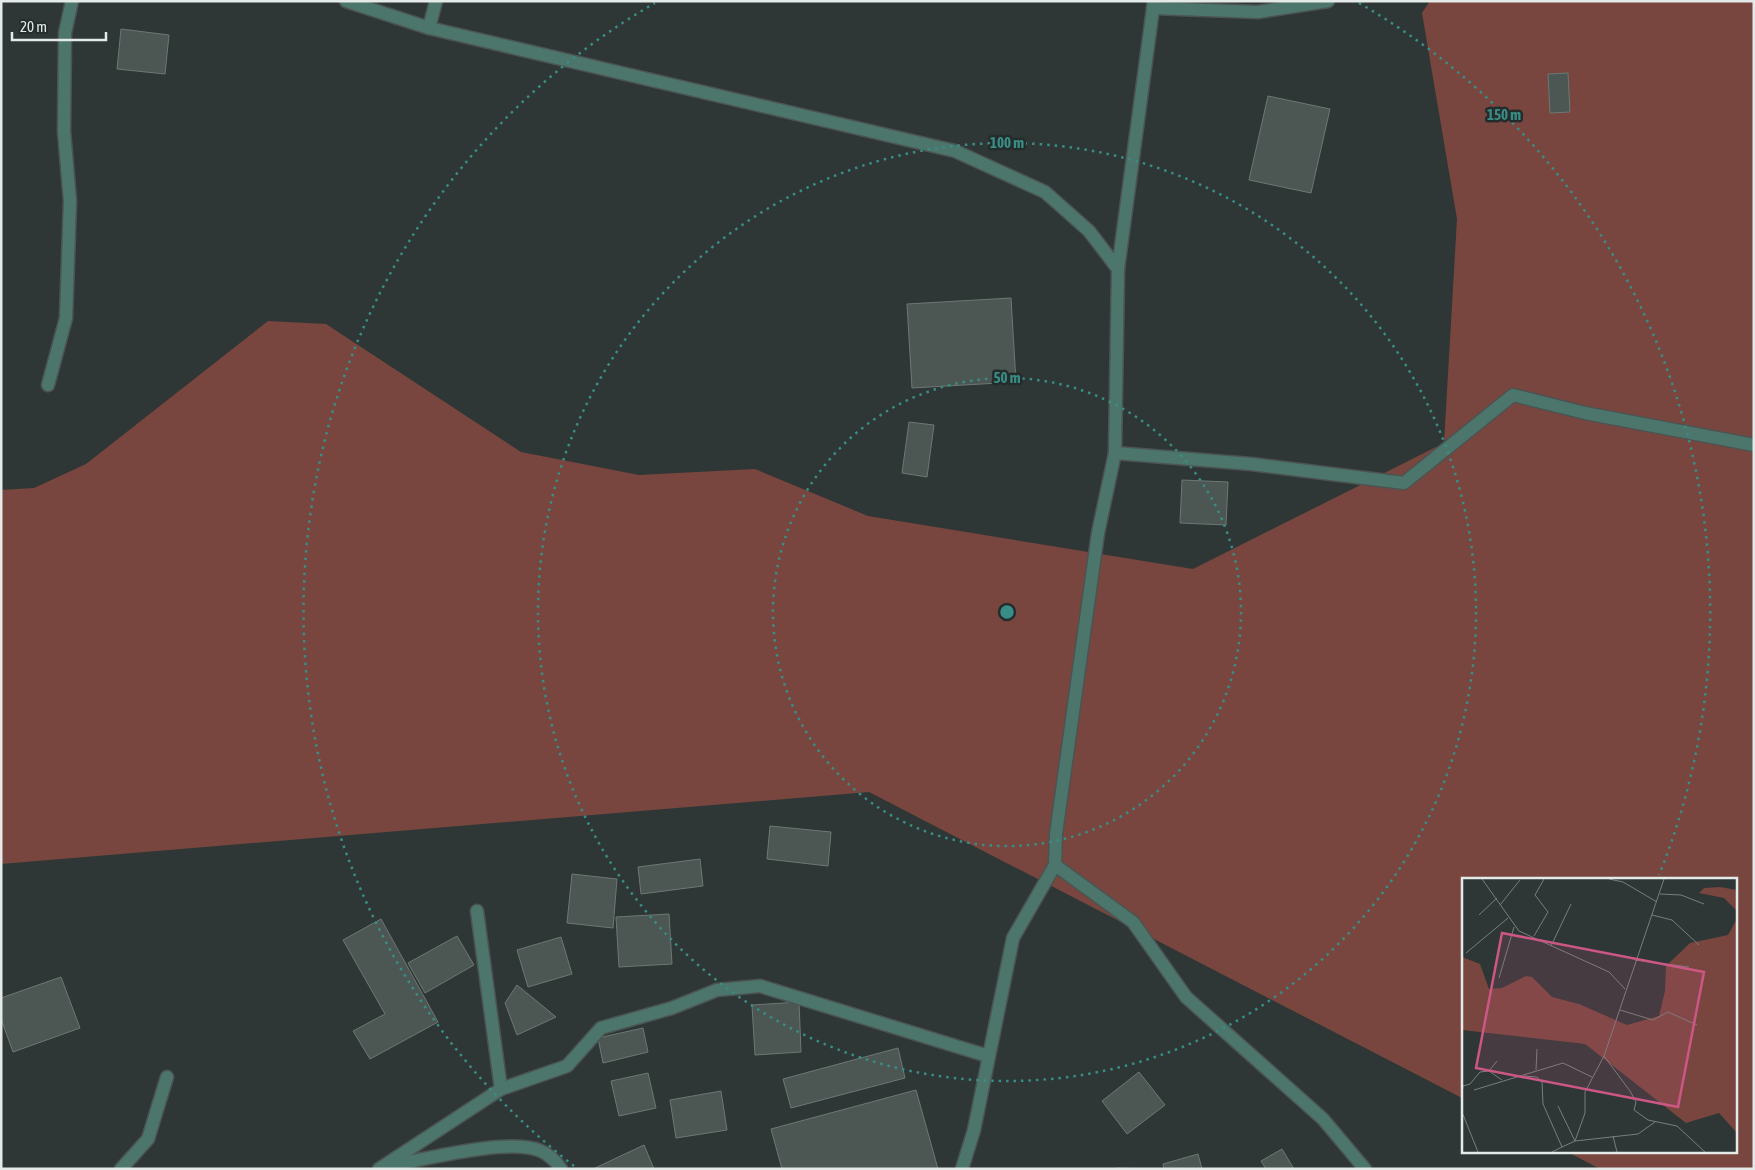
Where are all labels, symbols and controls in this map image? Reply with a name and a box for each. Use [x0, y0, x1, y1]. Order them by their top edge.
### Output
scale bar [12, 10, 106, 42]
text: 20 m [20, 18, 47, 35]
text: 150 m [1487, 106, 1521, 123]
text: 100 m [990, 134, 1024, 151]
text: 50 m [994, 369, 1021, 386]
centre of rings [998, 603, 1016, 621]
inset map [1462, 878, 1738, 1152]

